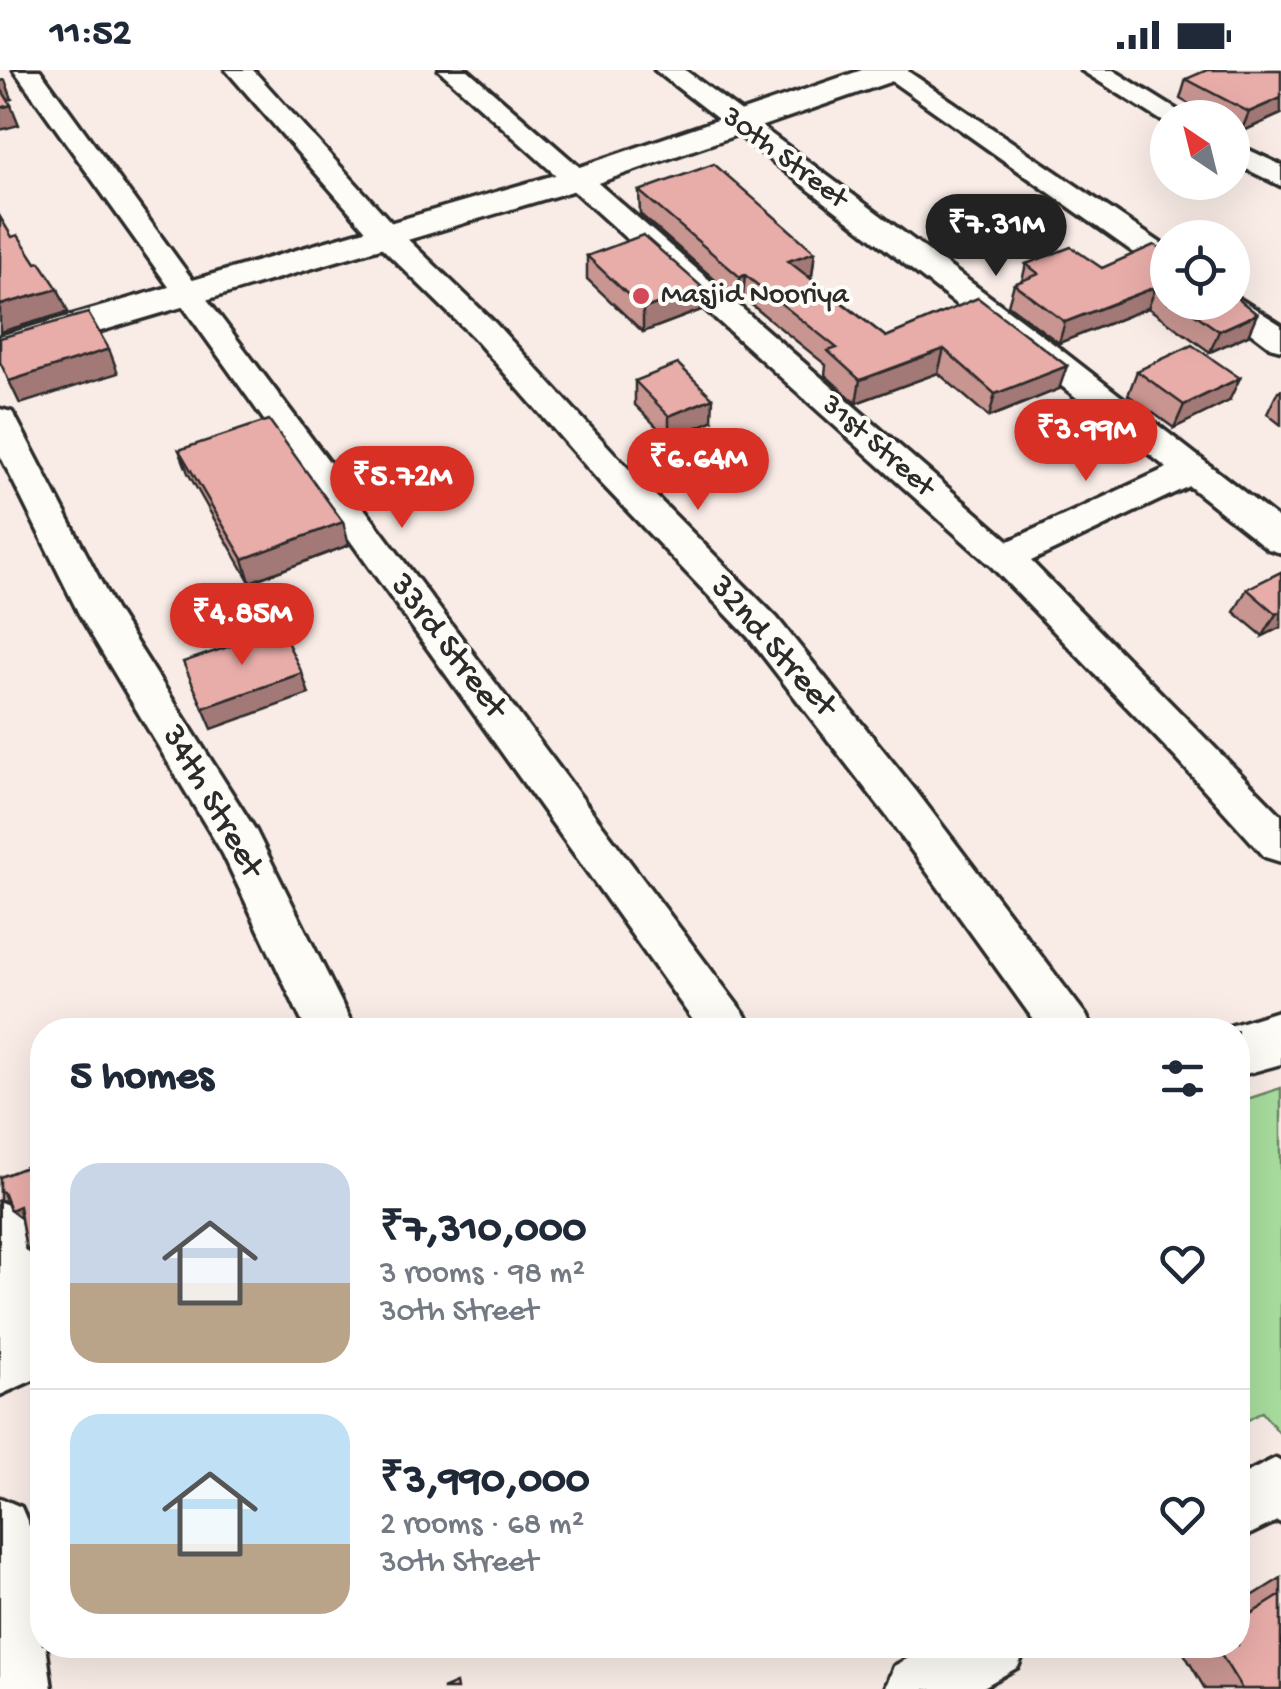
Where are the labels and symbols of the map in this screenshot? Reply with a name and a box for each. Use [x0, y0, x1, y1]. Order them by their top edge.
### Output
street label: 30th Street [714, 100, 856, 219]
north arrow [1150, 100, 1250, 200]
pin: ₹7.31M [915, 194, 1077, 279]
place label: Masjid Nooriya [661, 279, 850, 314]
marker: Masjid Nooriya [630, 285, 652, 307]
street label: 31st Street [813, 388, 943, 507]
pin: ₹3.99M [1005, 399, 1167, 484]
pin: ₹6.64M [617, 428, 779, 513]
pin: ₹5.72M [321, 446, 483, 531]
street label: 33rd Street [379, 566, 516, 730]
street label: 32nd Street [699, 567, 846, 728]
pin: ₹4.85M [161, 583, 323, 668]
street label: 34th Street [150, 718, 272, 888]

